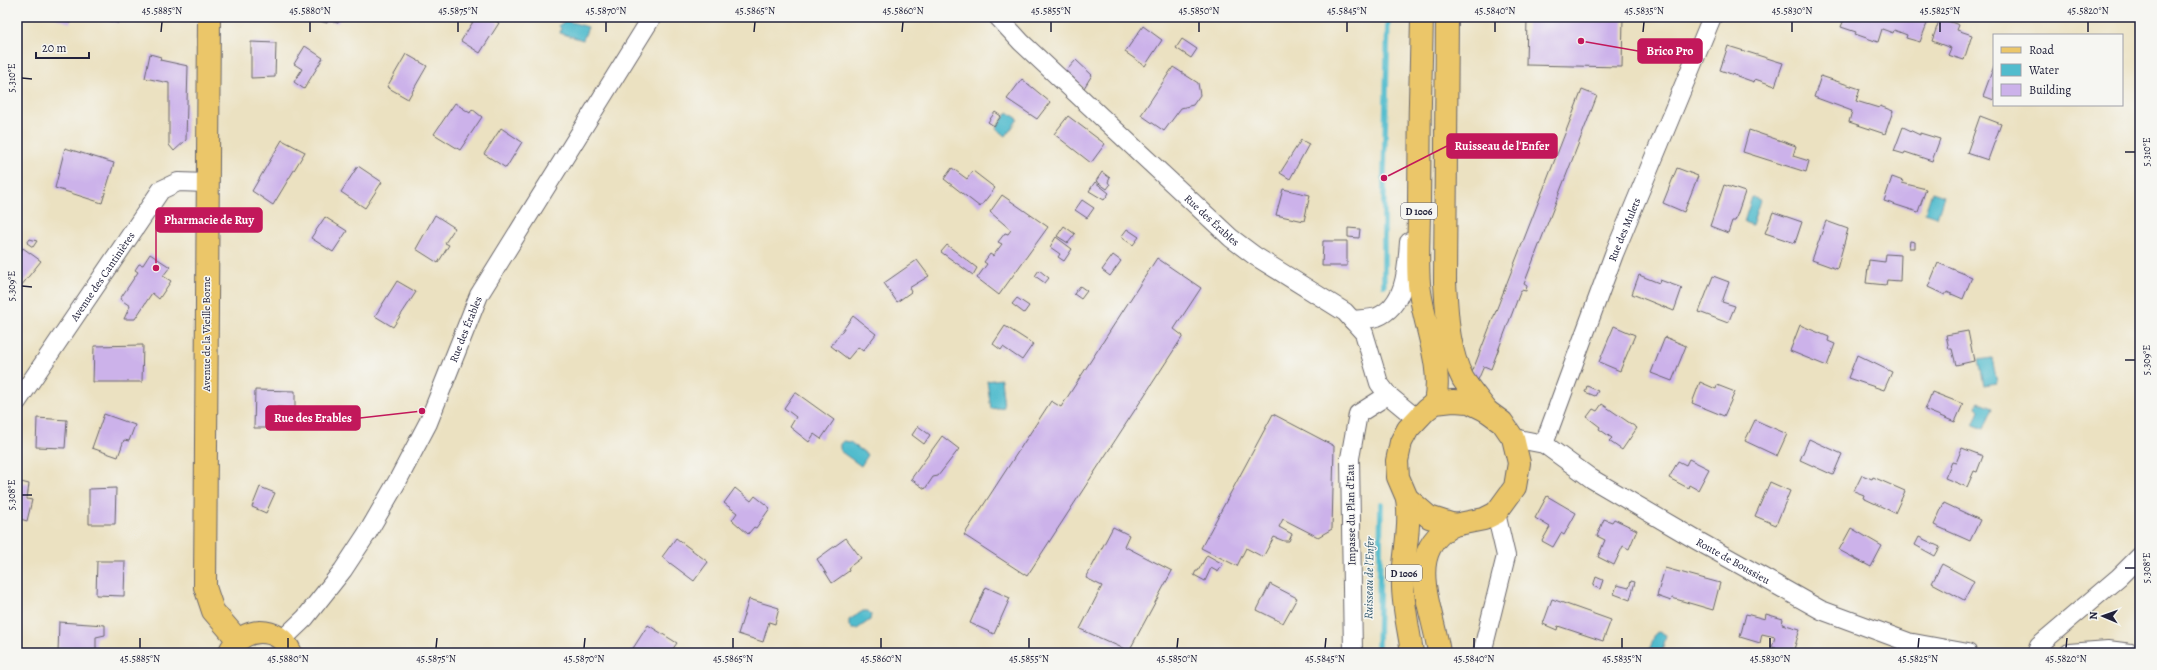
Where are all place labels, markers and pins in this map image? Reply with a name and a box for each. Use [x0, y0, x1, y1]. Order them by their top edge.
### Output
callout: Brico Pro [1638, 39, 1702, 63]
callout: Ruisseau de l'Enfer [1447, 134, 1557, 158]
callout: Pharmacie de Ruy [156, 208, 262, 232]
callout: Rue des Erables [266, 406, 360, 430]

